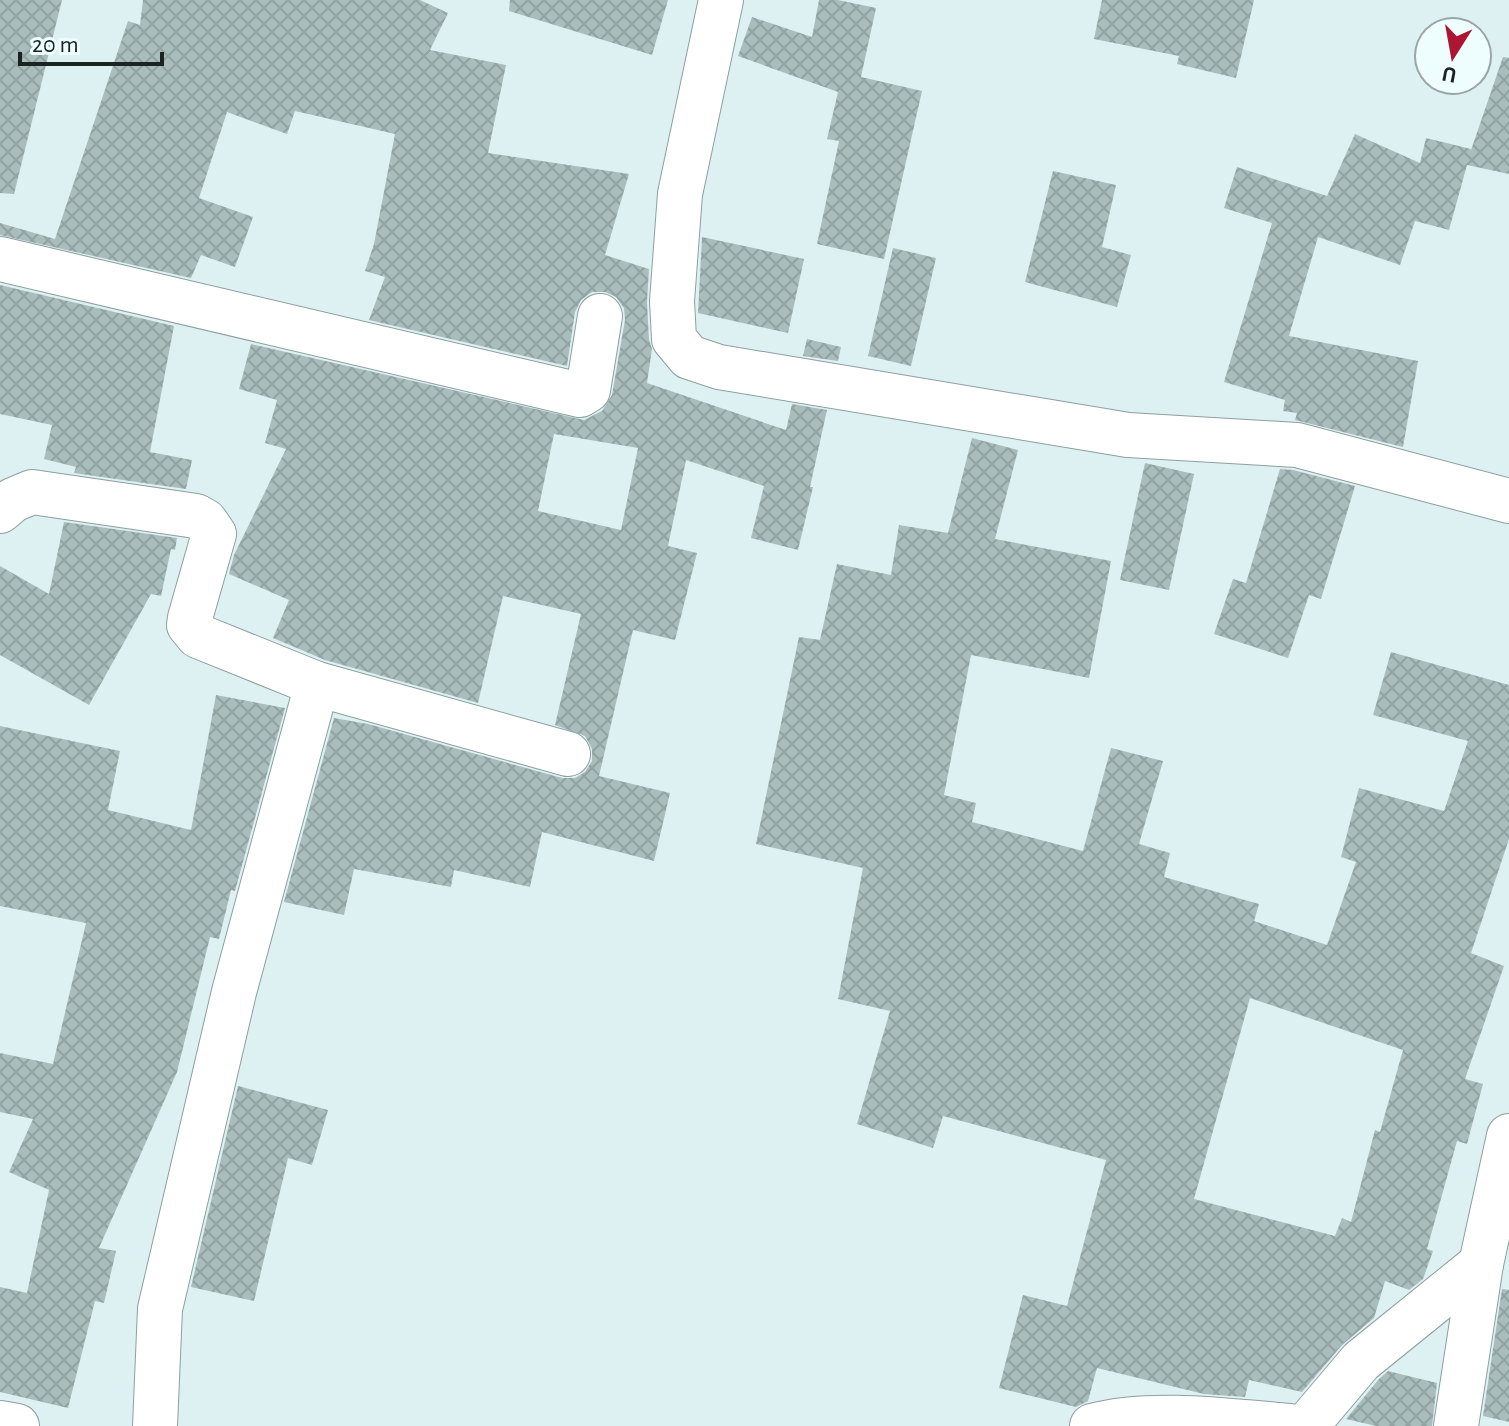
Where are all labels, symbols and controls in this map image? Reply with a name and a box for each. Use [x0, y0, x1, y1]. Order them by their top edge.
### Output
scale bar [20, 16, 162, 66]
north arrow [1413, 16, 1493, 96]
text: 20 m [32, 33, 79, 57]
text: U [1440, 63, 1458, 87]

